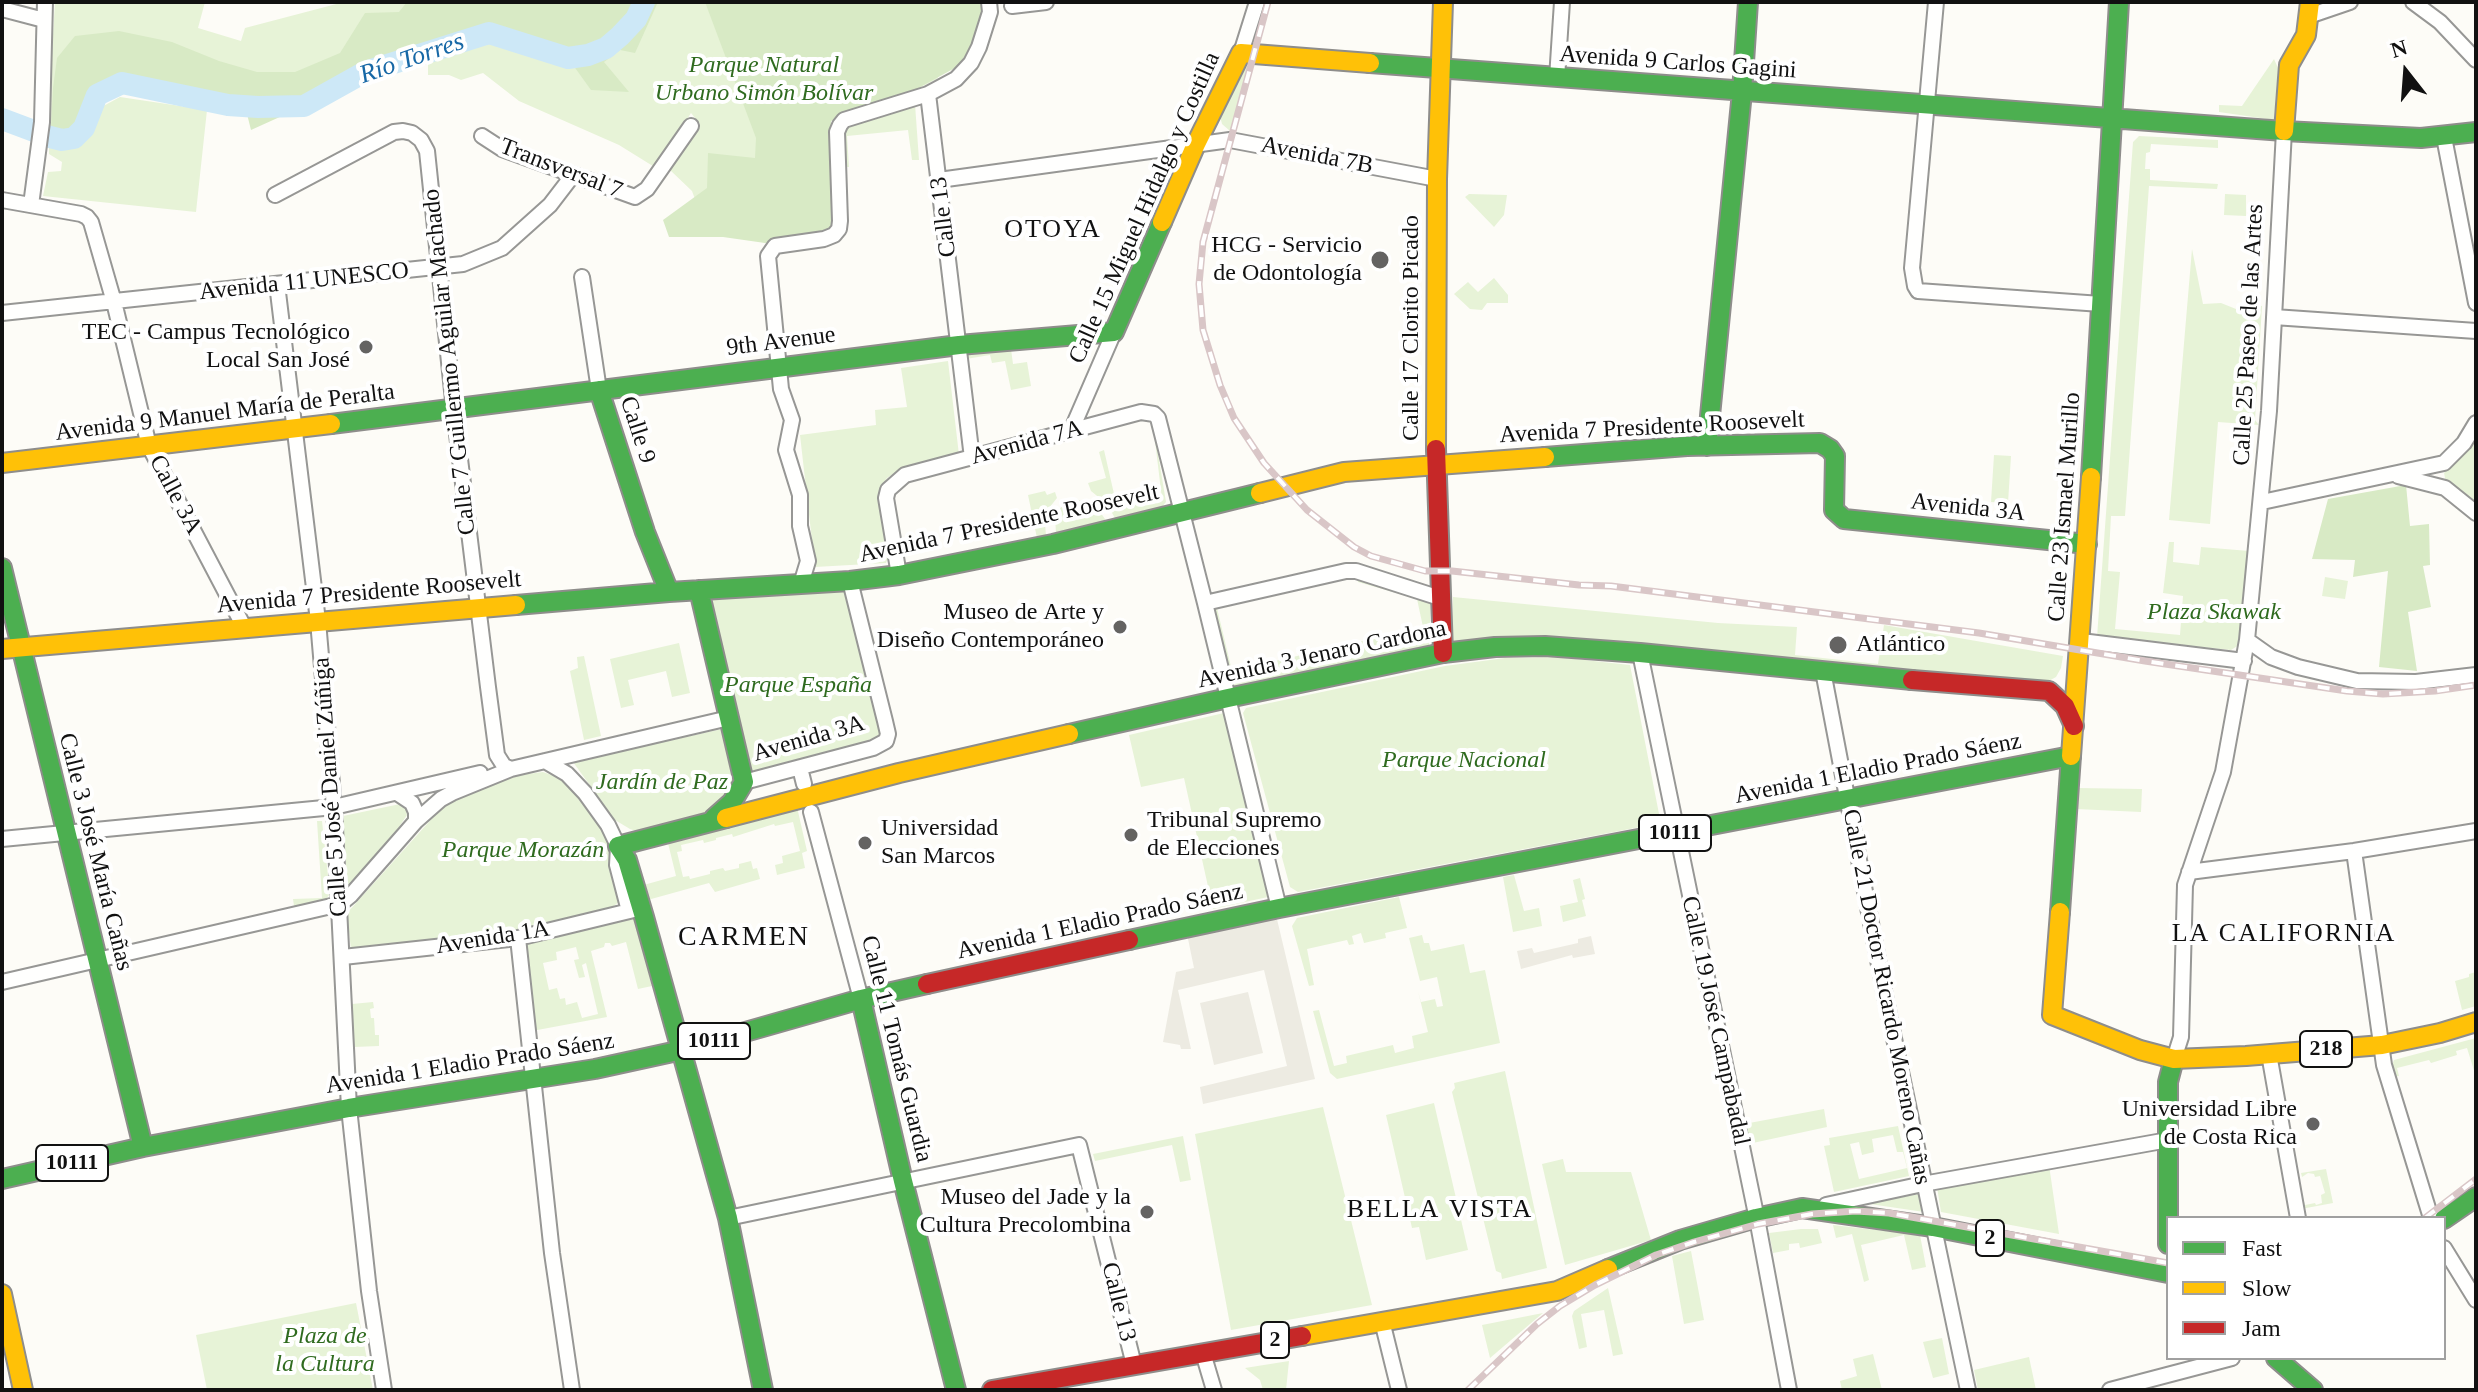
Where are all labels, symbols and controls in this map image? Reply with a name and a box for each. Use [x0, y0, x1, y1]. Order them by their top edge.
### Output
water label: Río Torres [356, 27, 468, 91]
north arrow [2366, 32, 2446, 112]
text: N [2388, 34, 2410, 63]
street label: Avenida 9 Carlos Gagini [1559, 40, 1797, 86]
street label: Calle 15 Miguel Hidalgo y Costilla [1063, 48, 1227, 368]
park label: Parque Natural Urbano Simón Bolívar [655, 52, 873, 108]
street label: Avenida 7B [1259, 131, 1375, 181]
street label: Transversal 7 [496, 132, 626, 206]
street label: Calle 13 [925, 175, 963, 259]
street label: Calle 7 Guillermo Aguilar Machado [417, 187, 483, 537]
street label: Calle 25 Paseo de las Artes [2228, 203, 2270, 467]
district label: OTOYA [1004, 214, 1102, 246]
street label: Calle 17 Clorito Picado [1398, 215, 1426, 441]
place label: HCG - Servicio de Odontología [1211, 232, 1362, 288]
marker: HCG - Servicio de Odontología [1369, 249, 1391, 271]
street label: Avenida 11 UNESCO [198, 257, 410, 307]
place label: TEC - Campus Tecnológico Local San José [82, 319, 350, 375]
street label: 9th Avenue [725, 321, 837, 363]
marker: TEC - Campus Tecnológico Local San José [357, 338, 375, 356]
street label: Avenida 9 Manuel María de Peralta [54, 378, 396, 448]
street label: Calle 23 Ismael Murillo [2043, 391, 2087, 623]
street label: Calle 9 [613, 393, 661, 467]
street label: Avenida 7 Presidente Roosevelt [1499, 406, 1805, 450]
street label: Avenida 7A [968, 414, 1086, 472]
street label: Calle 3A [142, 450, 208, 540]
street label: Avenida 7 Presidente Roosevelt [857, 478, 1161, 570]
street label: Avenida 3A [1909, 488, 2027, 528]
street label: Avenida 7 Presidente Roosevelt [216, 565, 522, 621]
place label: Museo de Arte y Diseño Contemporáneo [877, 599, 1104, 655]
park label: Plaza Skawak [2147, 599, 2281, 627]
street label: Avenida 3 Jenaro Cardona [1195, 615, 1449, 695]
marker: Museo de Arte y Diseño Contemporáneo [1111, 618, 1129, 636]
place label: Atlántico [1856, 631, 1945, 659]
marker: Atlántico [1827, 634, 1849, 656]
street label: Calle 5 José Daniel Zúñiga [308, 656, 354, 918]
park label: Parque España [724, 672, 872, 700]
street label: Avenida 3A [750, 709, 868, 769]
street label: Avenida 1 Eladio Prado Sáenz [1732, 727, 2024, 811]
street label: Calle 3 José María Cañas [52, 730, 138, 974]
park label: Parque Nacional [1382, 747, 1546, 775]
park label: Jardín de Paz [596, 769, 728, 797]
place label: Tribunal Supremo de Elecciones [1147, 807, 1321, 863]
street label: Calle 21 Doctor Ricardo Moreno Cañas [1835, 807, 1937, 1187]
place label: Universidad San Marcos [881, 815, 998, 871]
road number: 10111 [1639, 815, 1711, 851]
marker: Tribunal Supremo de Elecciones [1122, 826, 1140, 844]
marker: Universidad San Marcos [856, 834, 874, 852]
park label: Parque Morazán [442, 837, 604, 865]
street label: Avenida 1 Eladio Prado Sáenz [954, 878, 1246, 966]
street label: Calle 19 José Campabadal [1675, 894, 1755, 1148]
street label: Avenida 1A [434, 915, 552, 961]
district label: LA CALIFORNIA [2172, 918, 2396, 950]
district label: CARMEN [678, 921, 810, 955]
street label: Calle 11 Tomás Guardia [854, 933, 938, 1165]
road number: 10111 [678, 1023, 750, 1059]
street label: Avenida 1 Eladio Prado Sáenz [324, 1027, 616, 1101]
road number: 218 [2300, 1031, 2352, 1067]
place label: Universidad Libre de Costa Rica [2122, 1096, 2297, 1152]
marker: Universidad Libre de Costa Rica [2304, 1115, 2322, 1133]
road number: 10111 [36, 1145, 108, 1181]
place label: Museo del Jade y la Cultura Precolombina [920, 1184, 1131, 1240]
district label: BELLA VISTA [1347, 1194, 1533, 1226]
marker: Museo del Jade y la Cultura Precolombina [1138, 1203, 1156, 1221]
legend [2166, 1216, 2446, 1360]
road number: 2 [1976, 1220, 2004, 1256]
text: Fast [2242, 1235, 2282, 1261]
street label: Calle 13 [1094, 1259, 1142, 1345]
text: Slow [2242, 1275, 2291, 1301]
text: Jam [2242, 1315, 2281, 1341]
road number: 2 [1261, 1322, 1289, 1358]
park label: Plaza de la Cultura [275, 1323, 375, 1379]

